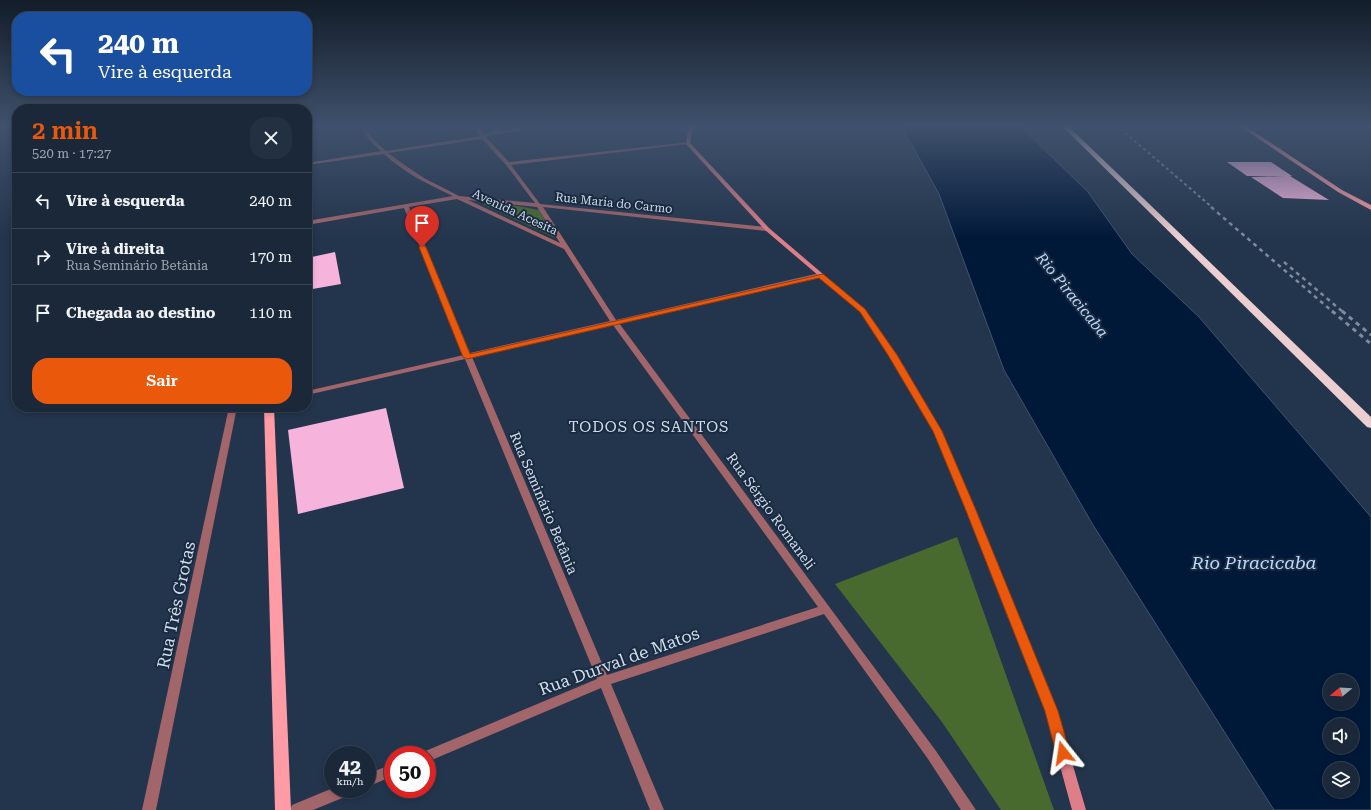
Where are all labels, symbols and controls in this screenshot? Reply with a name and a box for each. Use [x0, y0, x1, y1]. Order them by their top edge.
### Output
text: 240 m [98, 27, 179, 60]
icon: left [32, 28, 84, 80]
text: Vire à esquerda [98, 61, 232, 82]
text: 2 min [32, 117, 98, 145]
button: close [250, 117, 292, 159]
text: 520 m · 17:27 [32, 146, 111, 161]
street label: Avenida Acesita [470, 186, 560, 238]
icon: left [32, 190, 54, 212]
street label: Rua Maria do Carmo [555, 190, 673, 216]
text: Vire à esquerda [66, 192, 185, 210]
text: 240 m [249, 192, 292, 210]
pin [405, 206, 439, 247]
icon: arrive [411, 212, 433, 234]
text: Vire à direita [66, 240, 164, 258]
icon: right [32, 246, 54, 268]
text: 170 m [249, 248, 292, 266]
water label: Rio Piracicaba [1032, 248, 1112, 341]
text: Rua Seminário Betânia [66, 258, 208, 273]
icon: arrive [32, 302, 54, 324]
text: Chegada ao destino [66, 304, 215, 322]
text: 110 m [249, 304, 292, 322]
button: Sair [32, 358, 292, 404]
district label: TODOS OS SANTOS [569, 418, 729, 436]
street label: Rua Seminário Betânia [507, 429, 581, 577]
street label: Rua Sérgio Romaneli [723, 450, 819, 573]
street label: Rua Três Grotas [153, 540, 199, 670]
water label: Rio Piracicaba [1191, 552, 1317, 573]
street label: Rua Durval de Matos [536, 623, 702, 699]
north arrow [1323, 674, 1359, 710]
map controls [1323, 674, 1359, 798]
button: sound [1323, 718, 1359, 754]
position arrow [1042, 732, 1084, 774]
speed limit sign: 50 [384, 746, 436, 798]
text: 42 [339, 755, 361, 779]
button: layers [1323, 762, 1359, 798]
text: km/h [337, 776, 363, 787]

